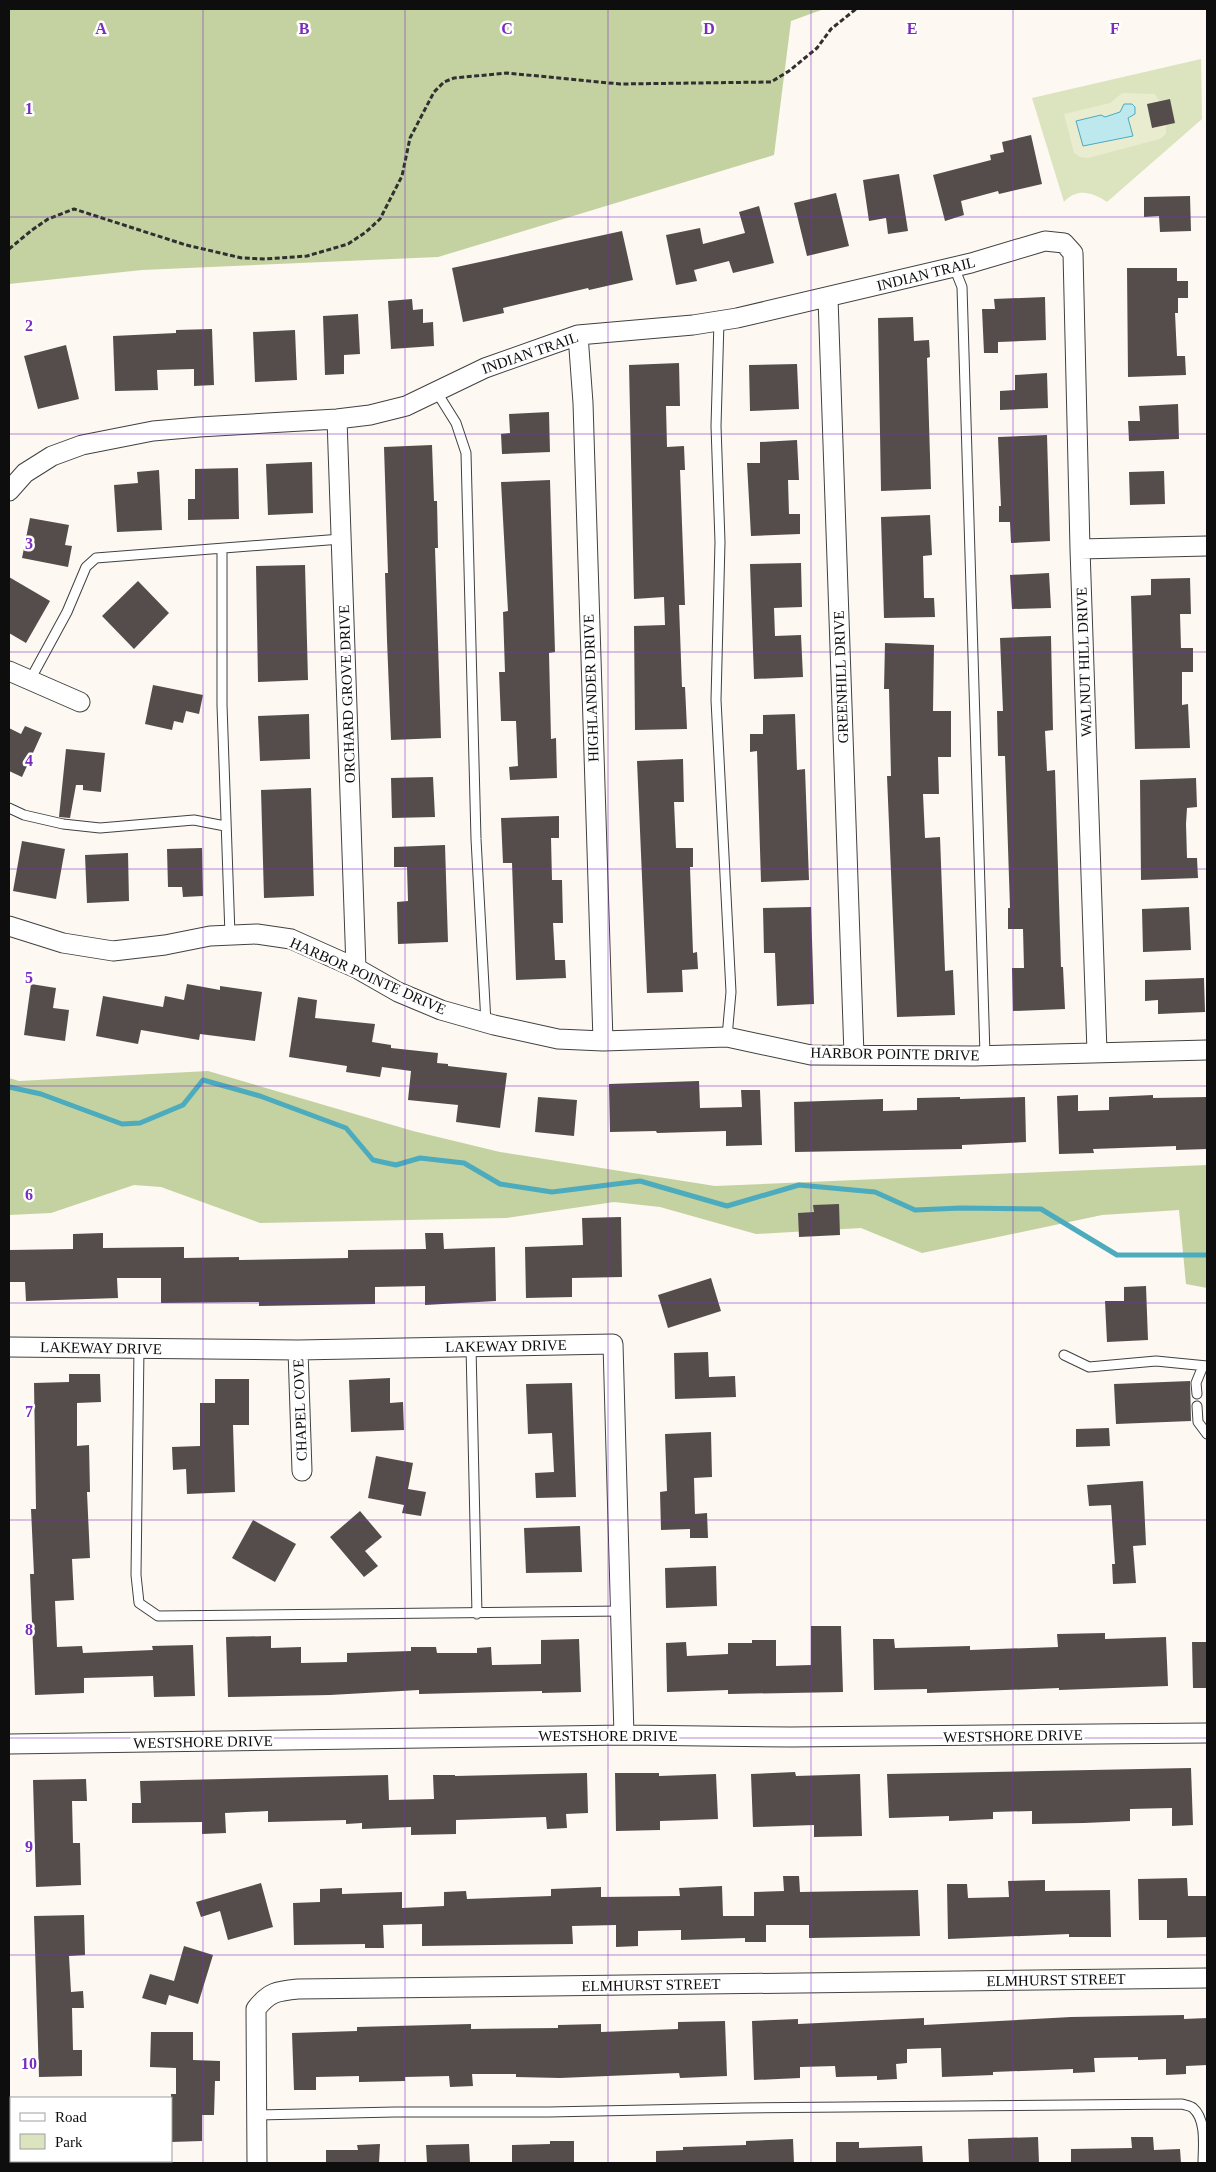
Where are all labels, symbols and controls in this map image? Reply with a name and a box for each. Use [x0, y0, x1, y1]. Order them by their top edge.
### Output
text: A [95, 20, 107, 37]
text: B [299, 20, 310, 37]
text: C [501, 20, 513, 37]
text: D [703, 20, 715, 37]
text: E [907, 20, 917, 37]
text: F [1110, 20, 1120, 37]
text: 1 [25, 100, 33, 117]
street label: INDIAN TRAIL [875, 254, 977, 294]
text: 2 [25, 317, 33, 334]
street label: INDIAN TRAIL [480, 329, 580, 377]
text: 3 [25, 535, 33, 552]
street label: WALNUT HILL DRIVE [1073, 587, 1095, 737]
street label: ORCHARD GROVE DRIVE [336, 605, 358, 783]
street label: GREENHILL DRIVE [831, 610, 851, 744]
street label: HIGHLANDER DRIVE [580, 614, 602, 762]
text: 4 [25, 752, 33, 769]
street label: HARBOR POINTE DRIVE [287, 934, 449, 1018]
text: 5 [25, 969, 33, 986]
street label: HARBOR POINTE DRIVE [810, 1045, 980, 1063]
text: 6 [25, 1186, 33, 1203]
street label: LAKEWAY DRIVE [445, 1337, 567, 1355]
street label: LAKEWAY DRIVE [40, 1339, 162, 1357]
street label: CHAPEL COVE [290, 1359, 310, 1461]
text: 7 [25, 1403, 33, 1420]
text: 8 [25, 1621, 33, 1638]
street label: WESTSHORE DRIVE [943, 1727, 1083, 1745]
street label: WESTSHORE DRIVE [538, 1728, 678, 1744]
street label: WESTSHORE DRIVE [133, 1733, 273, 1751]
text: 9 [25, 1838, 33, 1855]
street label: ELMHURST STREET [986, 1971, 1126, 1989]
street label: ELMHURST STREET [581, 1976, 721, 1994]
text: 10 [21, 2055, 37, 2072]
legend [10, 2097, 172, 2162]
text: Road [55, 2109, 87, 2125]
text: Park [55, 2134, 83, 2150]

